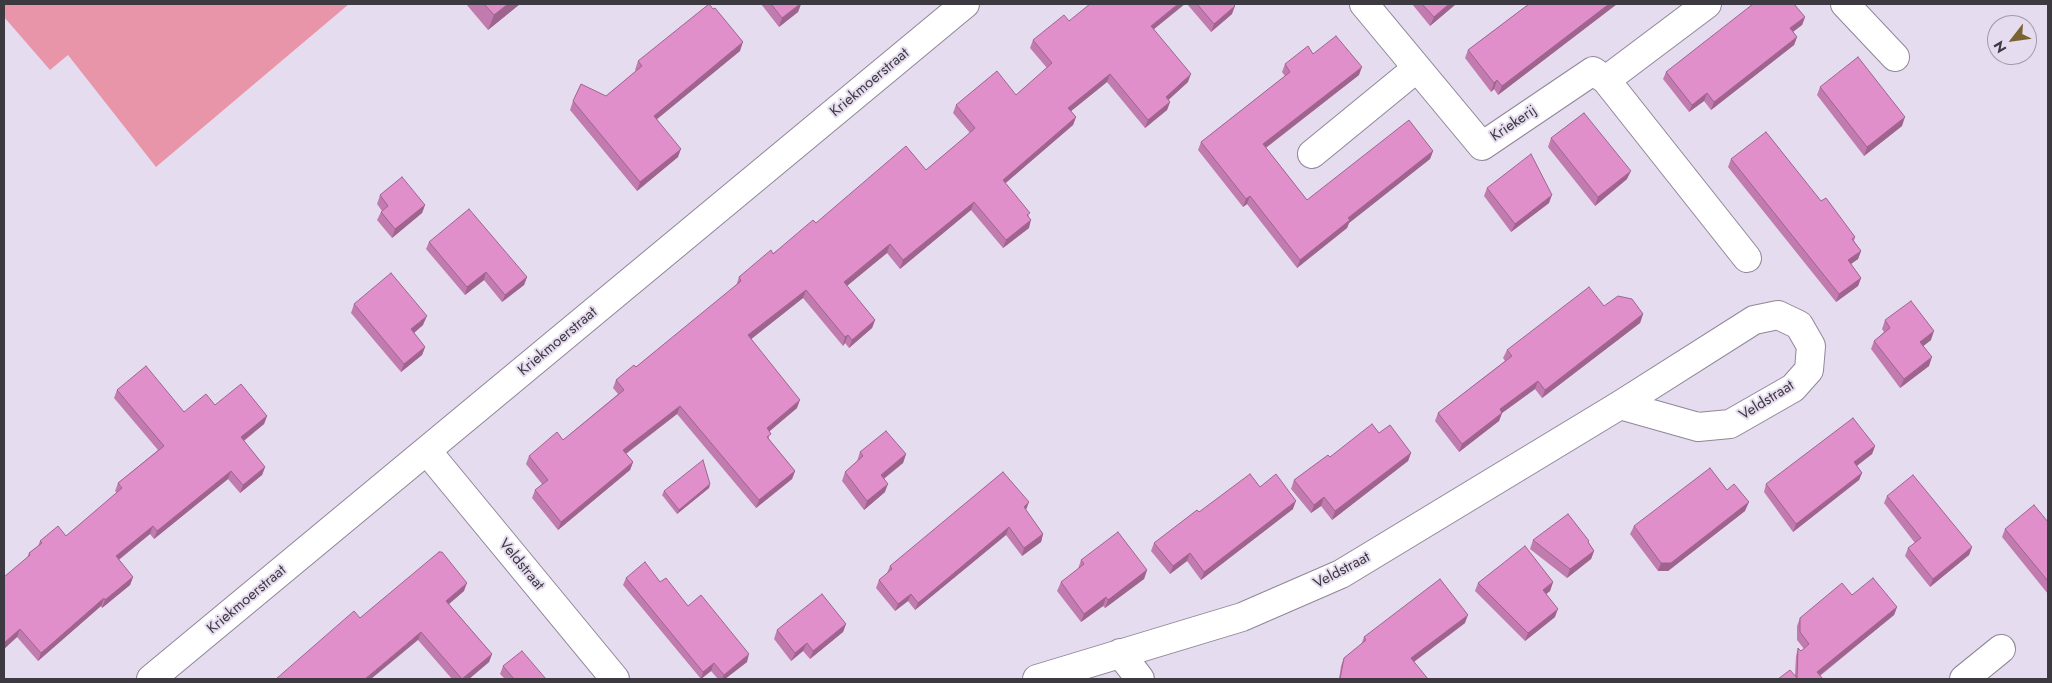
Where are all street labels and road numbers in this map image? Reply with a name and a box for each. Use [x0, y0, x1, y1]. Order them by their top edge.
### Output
street label: Kriekmoerstraat [827, 45, 913, 121]
street label: Kriekerij [1487, 102, 1541, 146]
street label: Kriekmoerstraat [515, 304, 601, 380]
street label: Veldstraat [1736, 377, 1798, 425]
street label: Veldstraat [494, 536, 548, 594]
street label: Veldstraat [1311, 549, 1373, 593]
street label: Kriekmoerstraat [204, 562, 290, 638]

